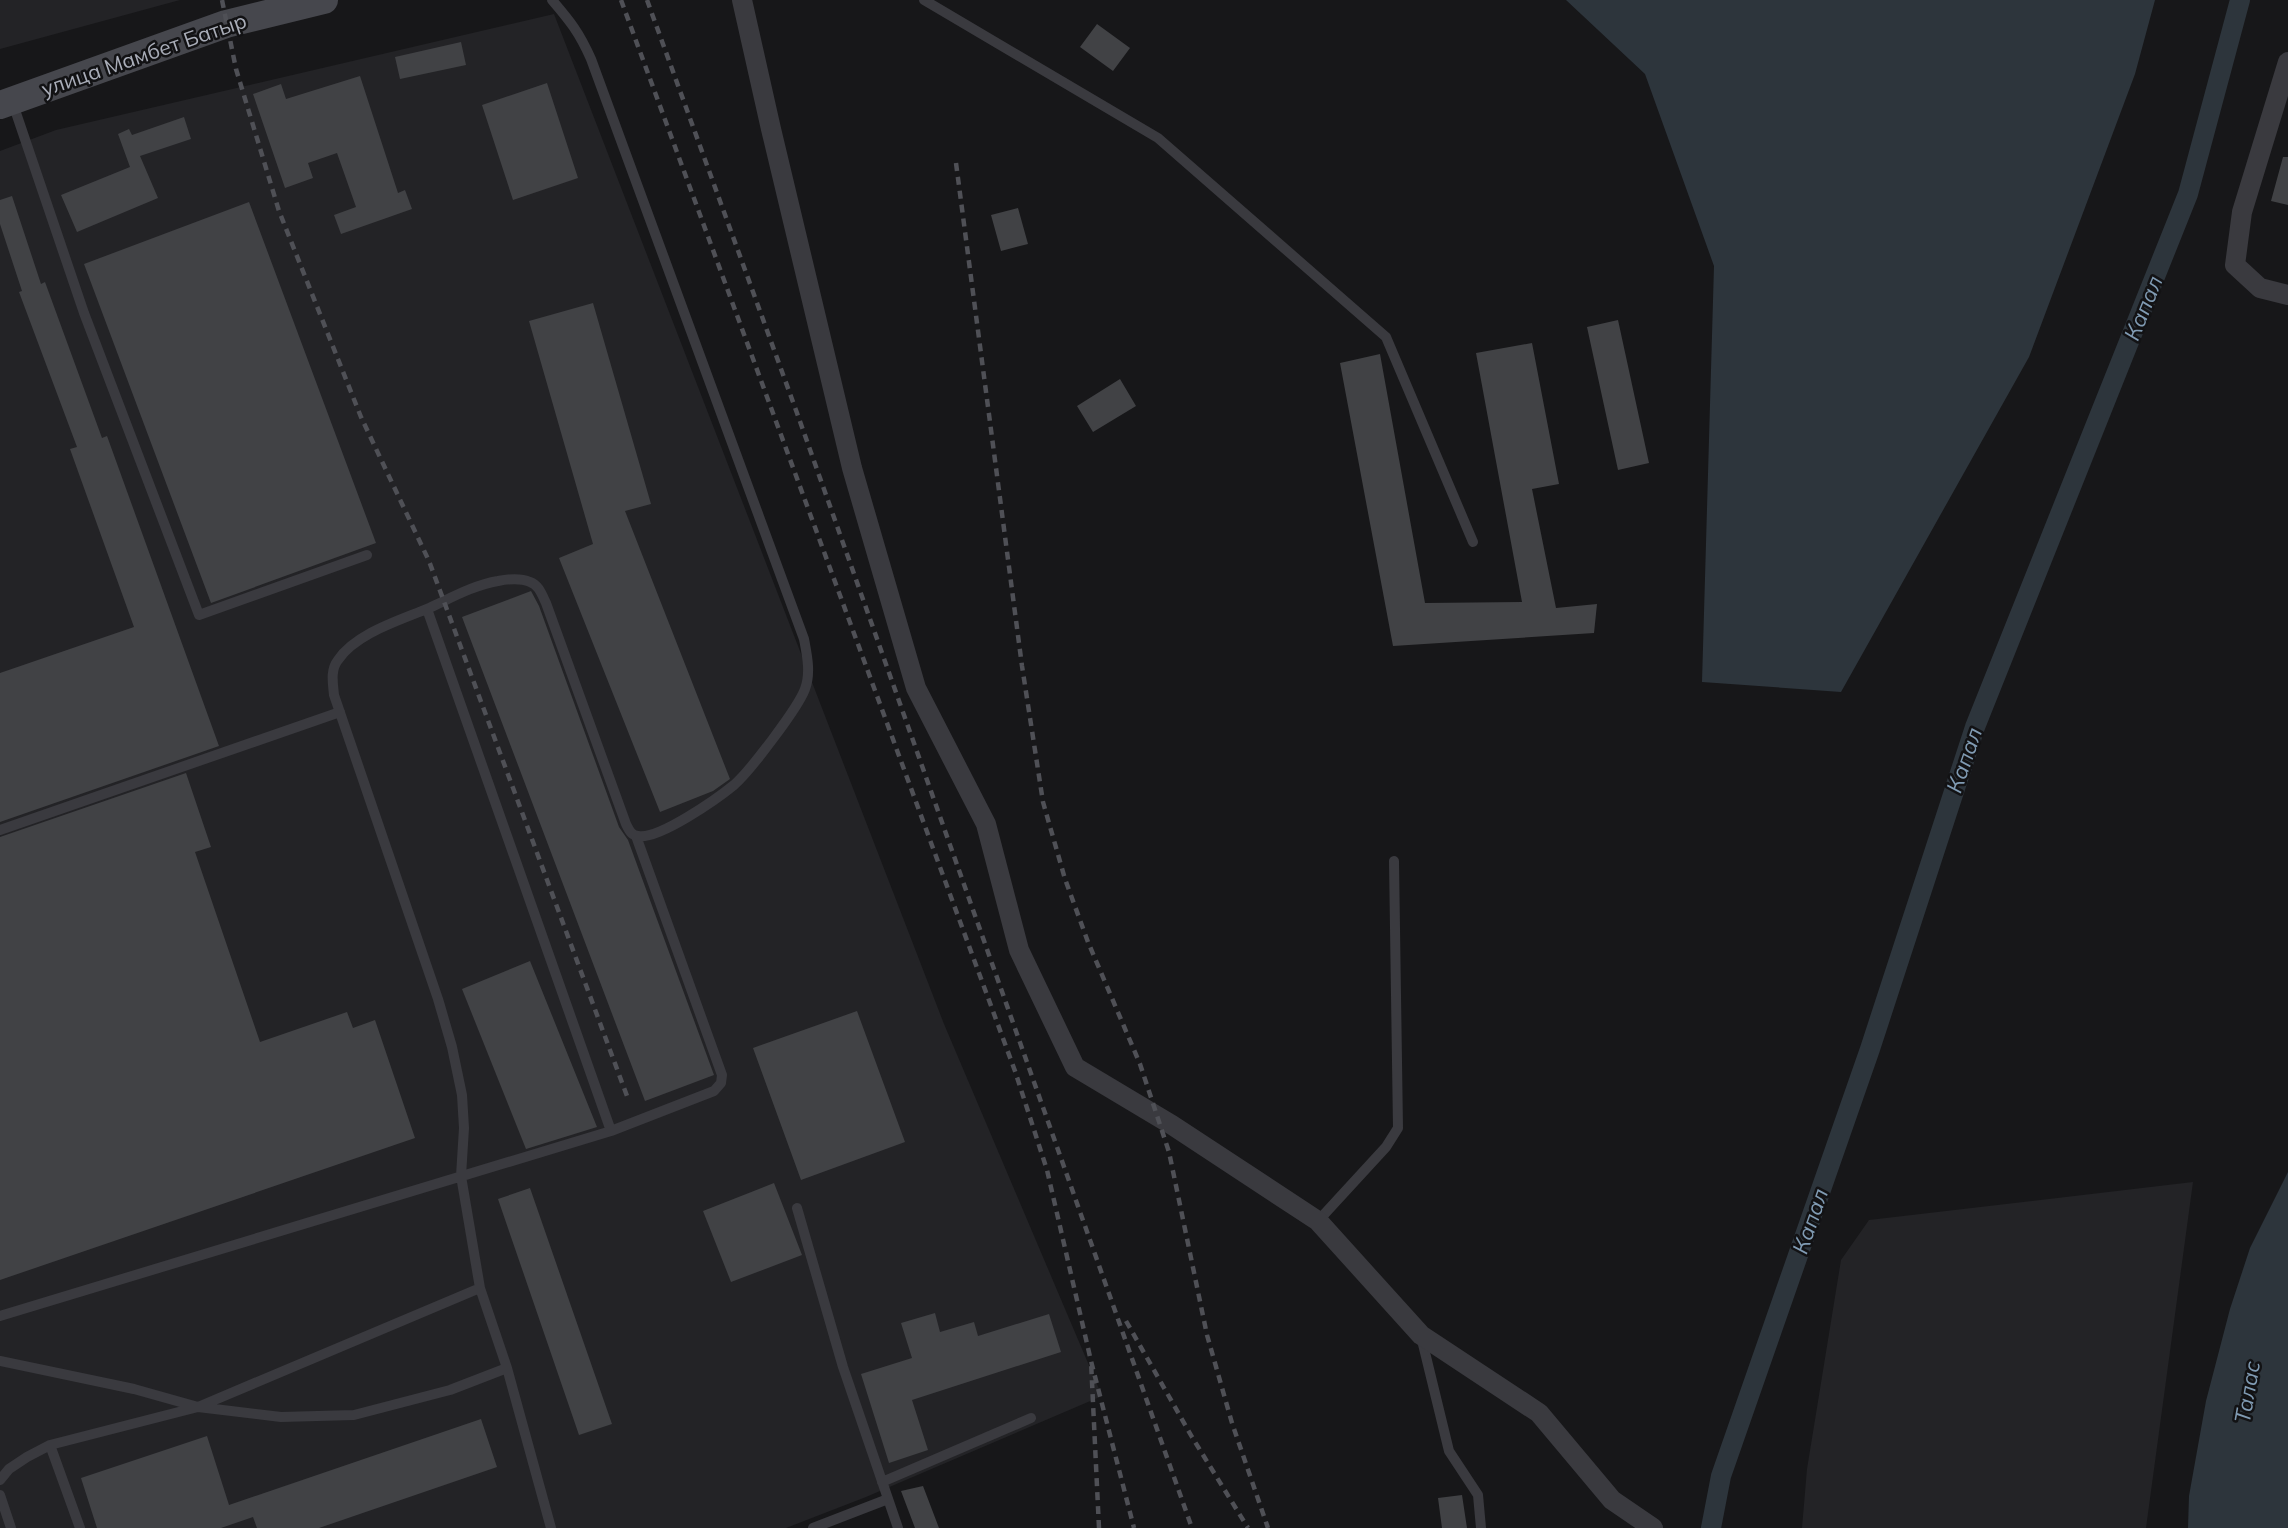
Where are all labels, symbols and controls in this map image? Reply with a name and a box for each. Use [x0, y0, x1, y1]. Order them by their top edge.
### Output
street label: улица Мамбет Батыр [38, 7, 250, 101]
water label: Капал [2117, 271, 2169, 344]
water label: Капал [1940, 724, 1988, 796]
water label: Капал [1786, 1185, 1834, 1257]
water label: Талас [2228, 1359, 2266, 1425]

